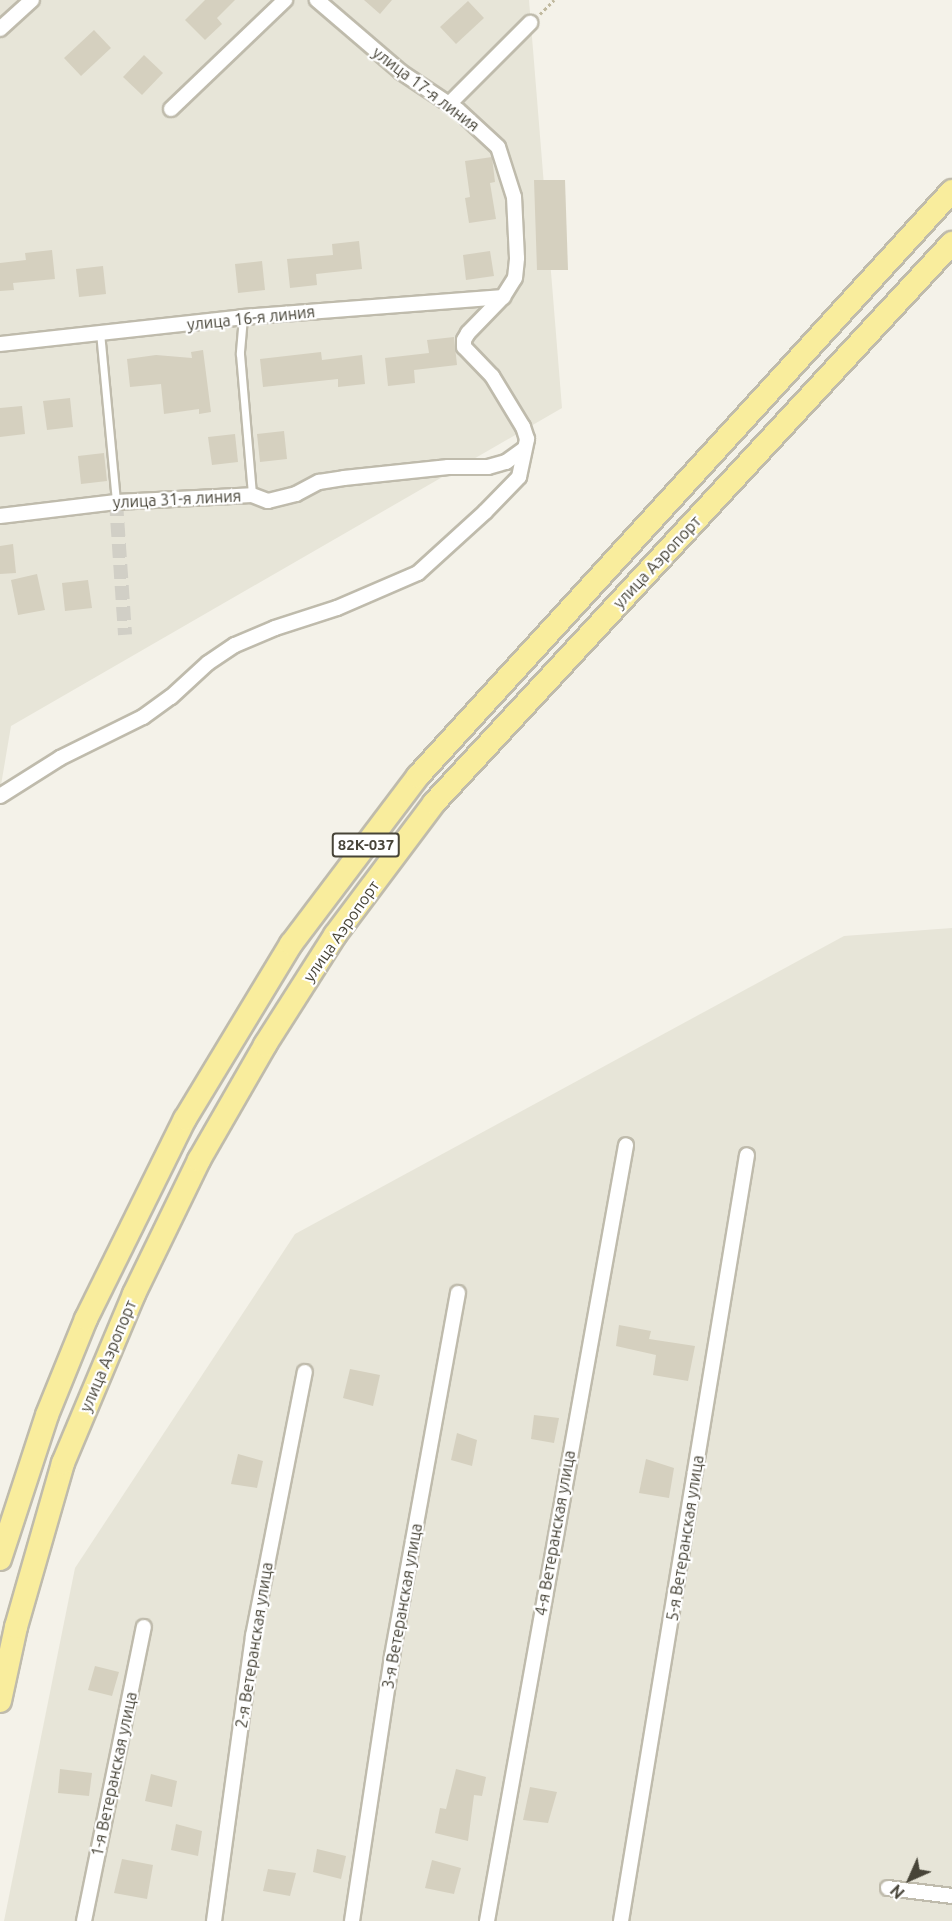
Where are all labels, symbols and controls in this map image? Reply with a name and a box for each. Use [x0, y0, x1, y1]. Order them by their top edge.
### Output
street label: улица 17-я линия [369, 43, 483, 135]
street label: улица 16-я линия [186, 302, 316, 334]
street label: улица 31-я линия [112, 486, 242, 512]
street label: улица Аэропорт [609, 512, 705, 612]
road number: 82К-037 [332, 833, 400, 857]
street label: улица Аэропорт [299, 877, 383, 985]
street label: улица Аэропорт [76, 1297, 140, 1415]
street label: 4-я Ветеранская улица [531, 1449, 579, 1617]
street label: 5-я Ветеранская улица [662, 1454, 708, 1622]
street label: 3-я Ветеранская улица [378, 1522, 426, 1690]
street label: 2-я Ветеранская улица [231, 1561, 277, 1729]
street label: 1-я Ветеранская улица [87, 1690, 141, 1858]
north arrow [880, 1849, 940, 1909]
text: N [887, 1881, 908, 1902]

